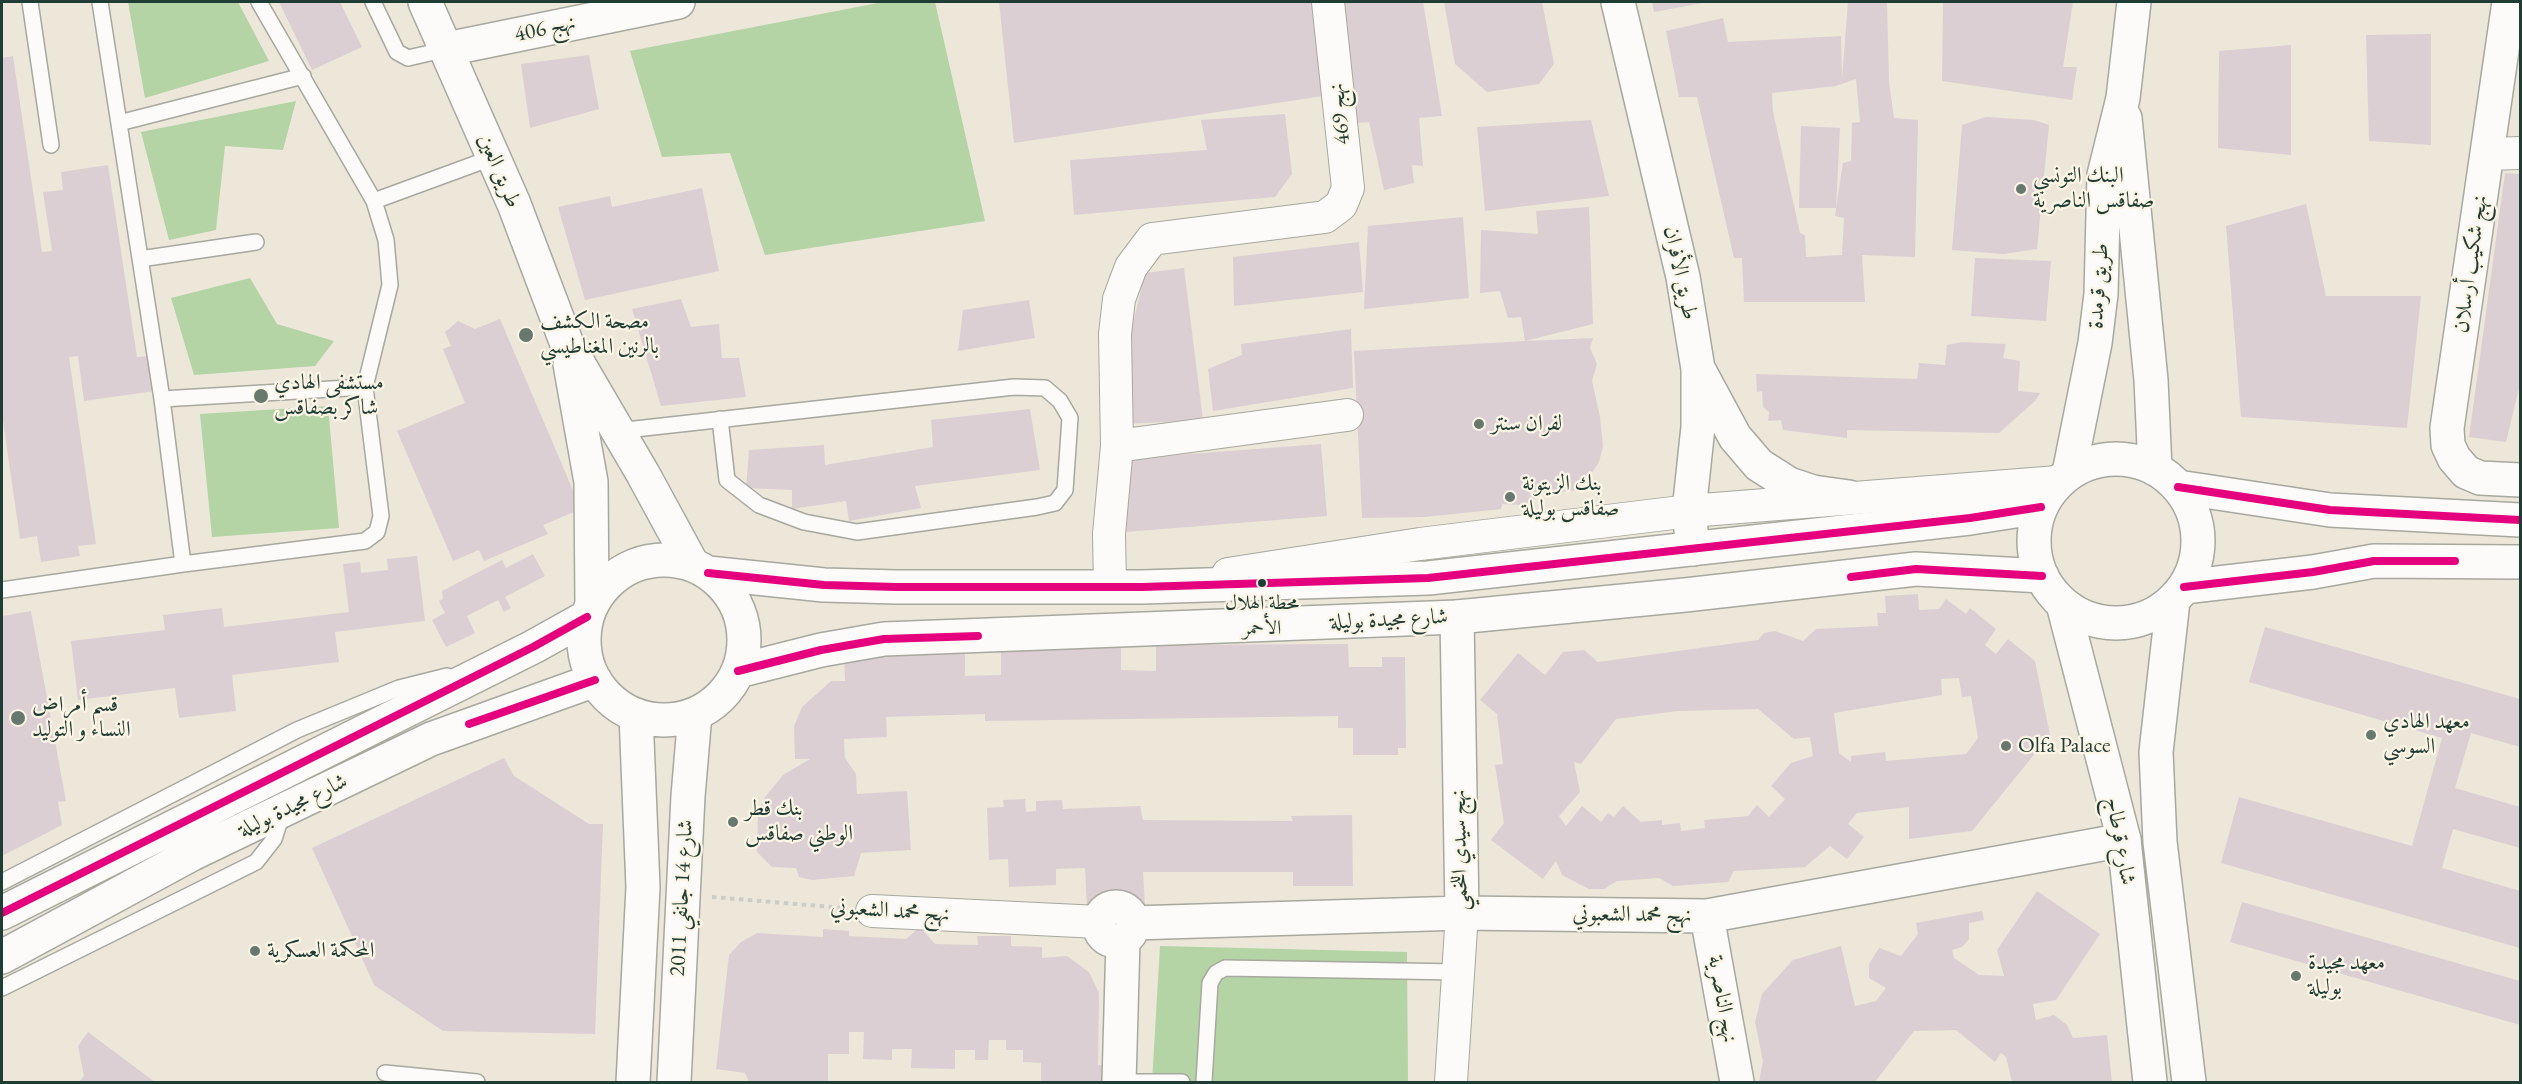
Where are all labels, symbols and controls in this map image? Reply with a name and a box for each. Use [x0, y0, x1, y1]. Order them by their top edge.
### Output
street label: نهج 406 [512, 10, 578, 48]
street label: نهج 469 [1324, 82, 1356, 146]
street label: طريق العين [472, 130, 526, 212]
place label: البنك التونسي صفاقس الناصرية [2033, 163, 2154, 214]
marker: البنك التونسي صفاقس الناصرية [2014, 182, 2028, 196]
street label: نهج شكيب أرسلان [2448, 193, 2494, 335]
street label: طريق الأفران [1657, 224, 1703, 322]
street label: طريق قرمدة [2083, 242, 2115, 330]
place label: مصحة الكشف بالرنين المغناطيسي [540, 309, 659, 360]
marker: مصحة الكشف بالرنين المغناطيسي [517, 326, 535, 344]
place label: مستشفى الهادي شاكر بصفاقس [274, 370, 384, 422]
marker: مستشفى الهادي شاكر بصفاقس [252, 387, 270, 405]
place label: لفران سنتر [1491, 411, 1562, 437]
marker: لفران سنتر [1472, 417, 1486, 431]
place label: بنك الزيتونة صفاقس بوليلة [1522, 471, 1619, 522]
marker: بنك الزيتونة صفاقس بوليلة [1503, 490, 1517, 504]
marker: محطة الهلال الأحمر [1256, 577, 1268, 589]
place label: محطة الهلال الأحمر [1225, 592, 1299, 639]
street label: شارع مجيدة بوليلة [1329, 604, 1449, 636]
place label: قسم أمراض النساء و التوليد [32, 692, 131, 744]
marker: قسم أمراض النساء و التوليد [9, 709, 27, 727]
place label: معهد الهادي السوسي [2383, 709, 2470, 760]
marker: معهد الهادي السوسي [2364, 728, 2378, 742]
place label: Olfa Palace [2018, 733, 2111, 759]
marker: Olfa Palace [1999, 739, 2013, 753]
street label: شارع مجيدة بوليلة [234, 768, 352, 844]
street label: نهج سيدي اللخمي [1446, 789, 1474, 911]
street label: شارع قرطاج [2099, 795, 2141, 887]
place label: بنك قطر الوطني صفاقس [745, 796, 853, 848]
marker: بنك قطر الوطني صفاقس [726, 815, 740, 829]
street label: شارع 14 جانفي 2011 [665, 819, 699, 977]
street label: نهج محمد الشعبوني [830, 894, 950, 928]
street label: نهج محمد الشعبوني [1572, 901, 1692, 929]
place label: المحكمة العسكرية [267, 938, 375, 964]
marker: المحكمة العسكرية [248, 944, 262, 958]
place label: معهد مجيدة بوليلة [2308, 950, 2385, 1002]
street label: نهج الناصرية [1701, 953, 1743, 1045]
marker: معهد مجيدة بوليلة [2289, 969, 2303, 983]

